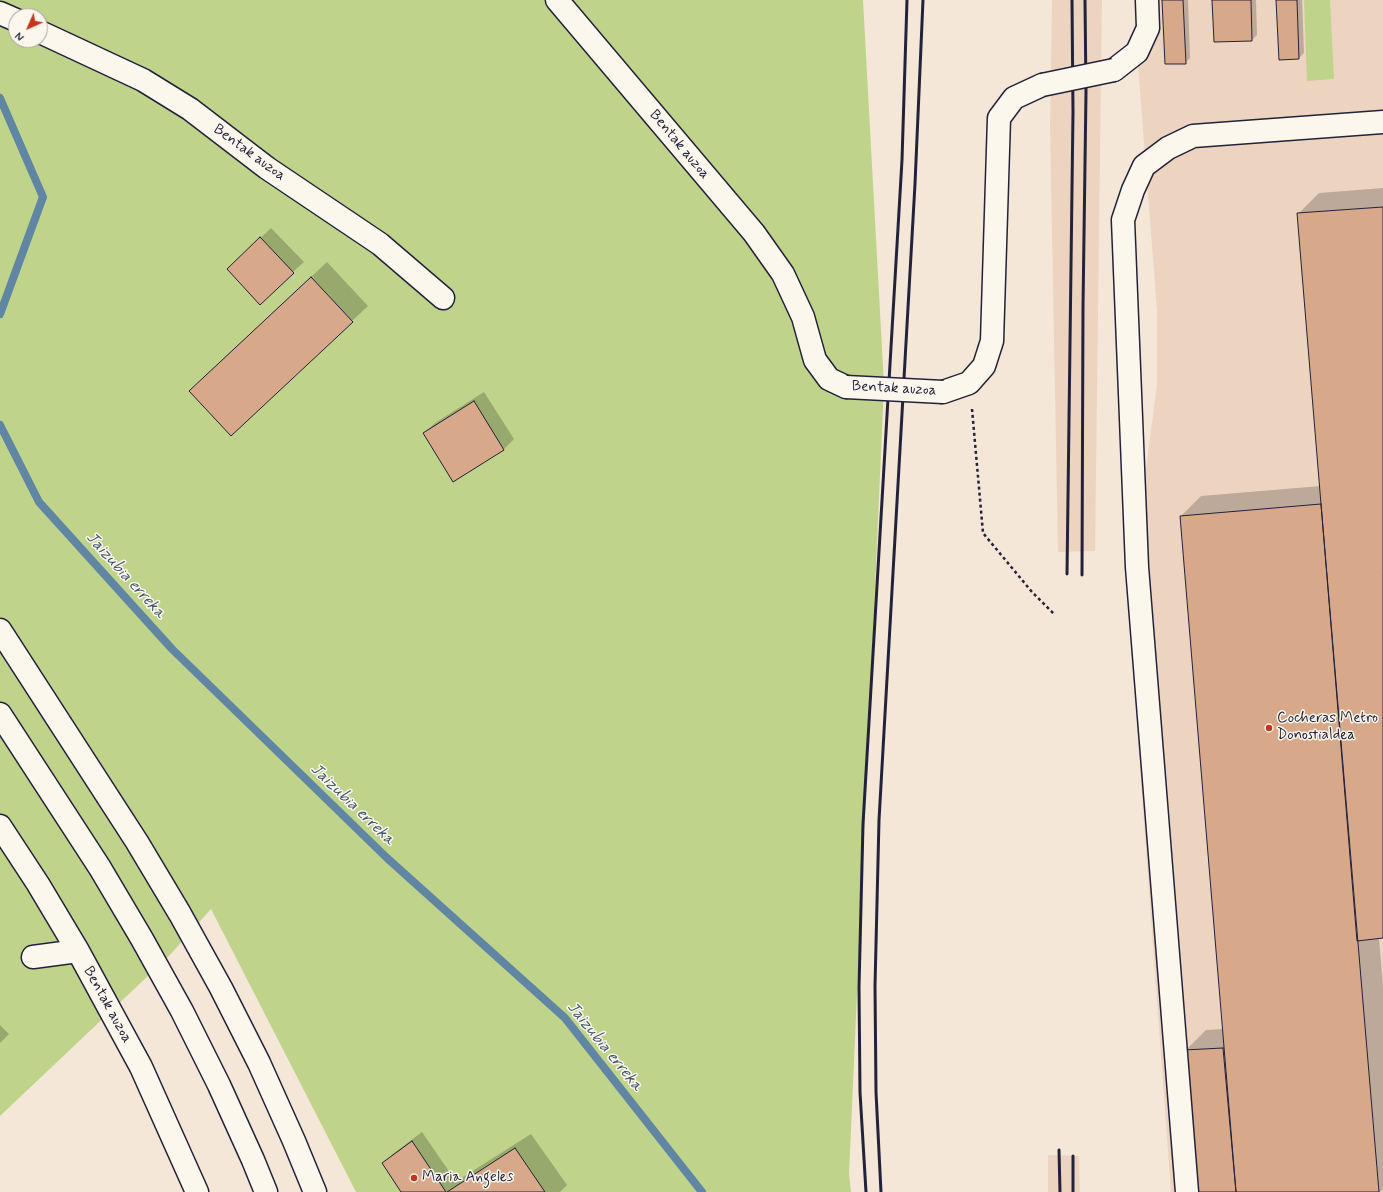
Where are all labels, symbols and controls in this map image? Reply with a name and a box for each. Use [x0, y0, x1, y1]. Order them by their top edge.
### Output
north arrow [8, 8, 48, 48]
text: N [13, 28, 28, 43]
street label: Bentak auzoa [645, 107, 713, 183]
street label: Bentak auzoa [209, 121, 289, 185]
street label: Bentak auzoa [851, 378, 937, 400]
water label: Jaizubia erreka [81, 529, 169, 623]
place label: Cocheras Metro Donostialdea [1277, 710, 1378, 745]
marker: Cocheras Metro Donostialdea [1264, 723, 1274, 733]
water label: Jaizubia erreka [306, 760, 398, 850]
street label: Bentak auzoa [79, 964, 135, 1046]
water label: Jaizubia erreka [562, 998, 646, 1096]
place label: Maria Angeles [422, 1169, 513, 1187]
marker: Maria Angeles [409, 1173, 419, 1183]

